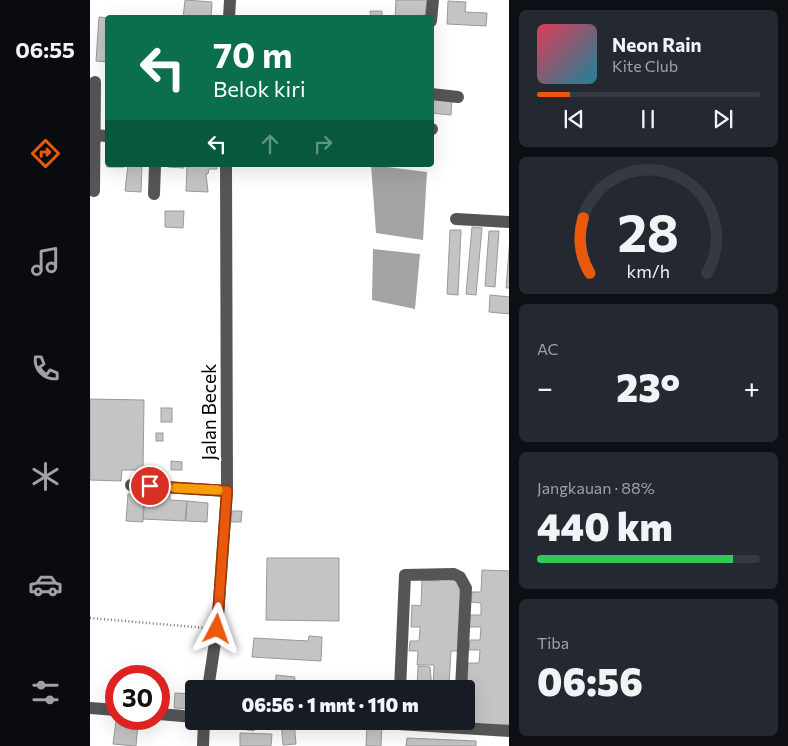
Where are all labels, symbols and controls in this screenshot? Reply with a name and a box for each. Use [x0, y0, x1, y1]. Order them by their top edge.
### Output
text: 70 m [213, 32, 293, 75]
text: Neon Rain [612, 33, 702, 56]
icon: left [130, 35, 195, 100]
text: 06:55 [15, 36, 75, 63]
text: Kite Club [612, 56, 678, 75]
text: Belok kiri [213, 75, 306, 102]
icon: previous [560, 105, 588, 133]
icon: pause [634, 105, 662, 133]
icon: next [709, 105, 737, 133]
icon: left [203, 130, 231, 158]
icon: ahead [256, 130, 284, 158]
icon: right [309, 130, 337, 158]
icon: directions [28, 136, 63, 171]
text: 28 [618, 199, 679, 263]
icon: music [28, 244, 63, 279]
text: km/h [627, 260, 670, 282]
text: AC [537, 339, 559, 358]
icon: phone [28, 351, 63, 386]
text: 23° [616, 363, 680, 410]
street label: Jalan Becek [197, 364, 220, 460]
text: − [537, 370, 553, 404]
text: + [744, 370, 760, 404]
icon: climate [28, 459, 63, 494]
pin [129, 465, 171, 507]
icon: arrive [136, 472, 164, 500]
text: Jangkauan · 88% [537, 478, 655, 497]
text: 440 km [537, 502, 673, 549]
icon: car [28, 567, 63, 602]
position arrow [190, 602, 242, 654]
text: Tiba [537, 633, 569, 652]
text: 06:56 [537, 657, 643, 704]
speed limit sign: 30 [105, 665, 170, 730]
icon: filters [28, 675, 63, 710]
text: 06:56 · 1 mnt · 110 m [242, 693, 419, 716]

